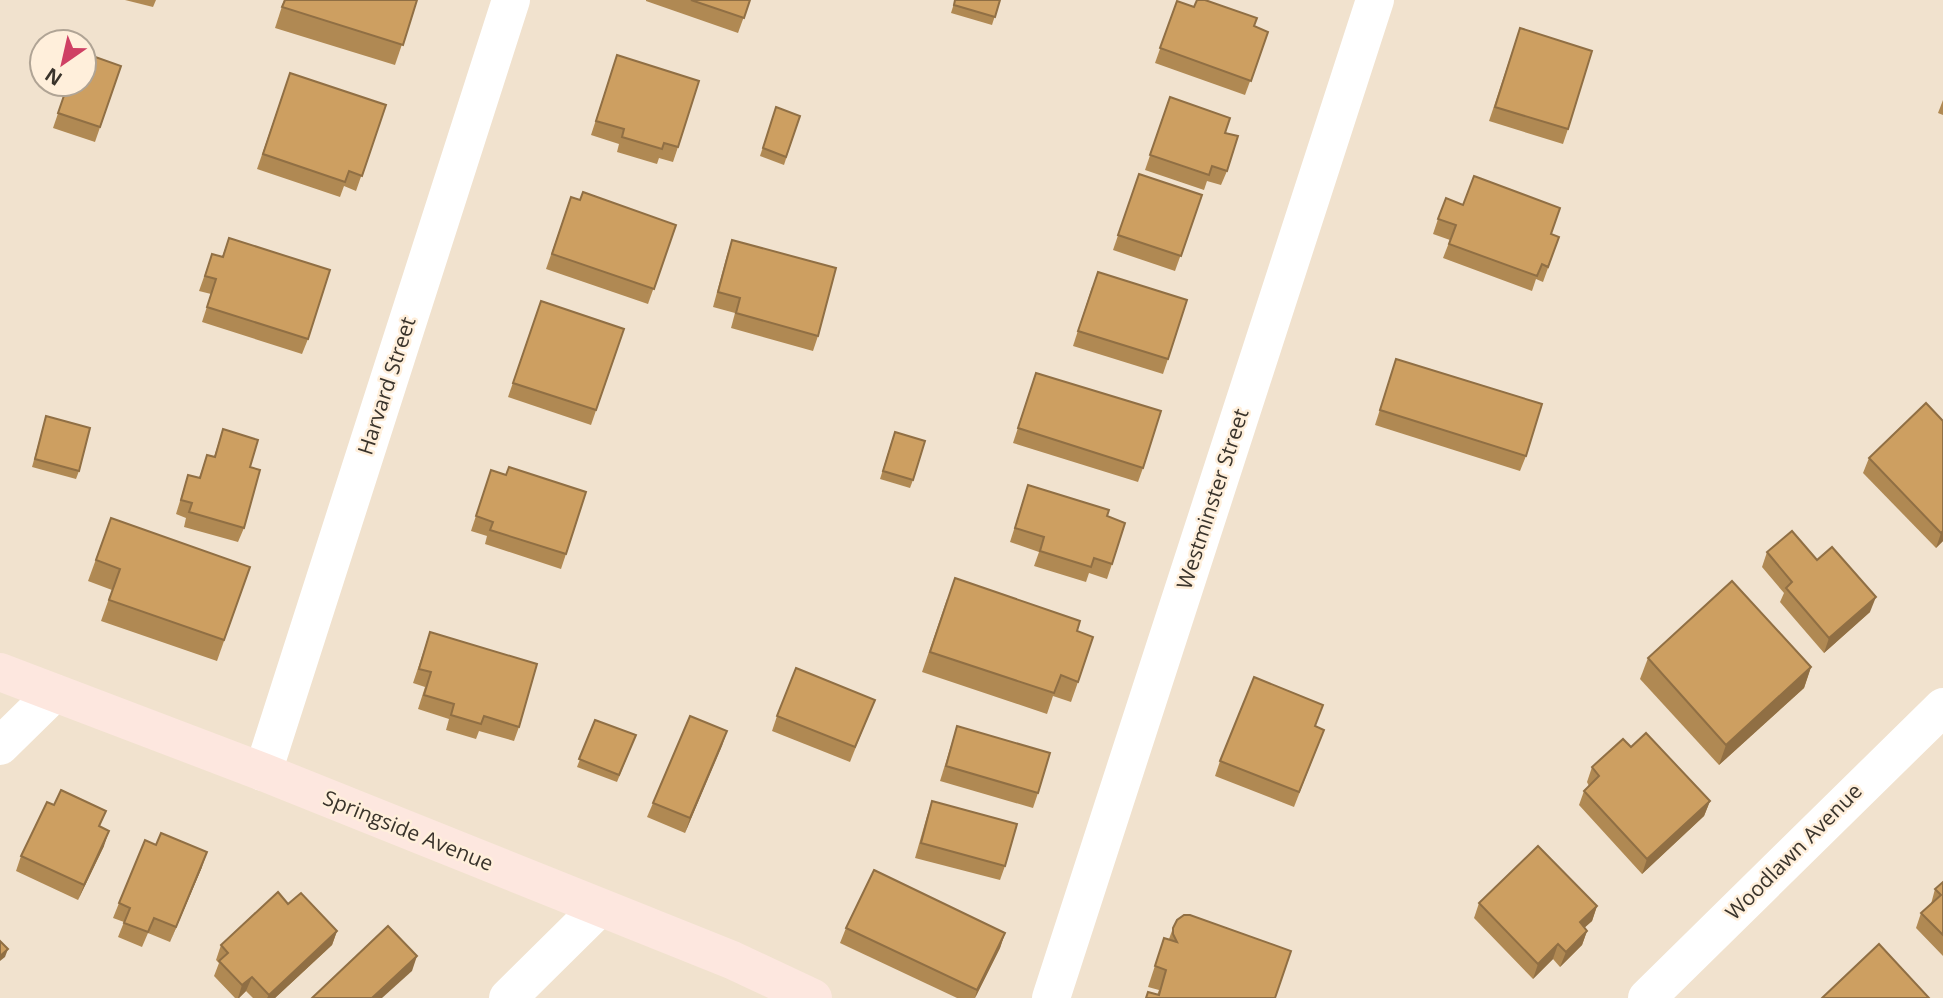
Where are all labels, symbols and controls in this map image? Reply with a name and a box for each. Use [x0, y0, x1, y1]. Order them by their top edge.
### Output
north arrow [28, 28, 98, 98]
text: N [40, 62, 67, 92]
street label: Harvard Street [351, 313, 422, 458]
street label: Westminster Street [1170, 405, 1254, 593]
street label: Woodlawn Avenue [1719, 777, 1868, 926]
street label: Springside Avenue [319, 783, 498, 877]

